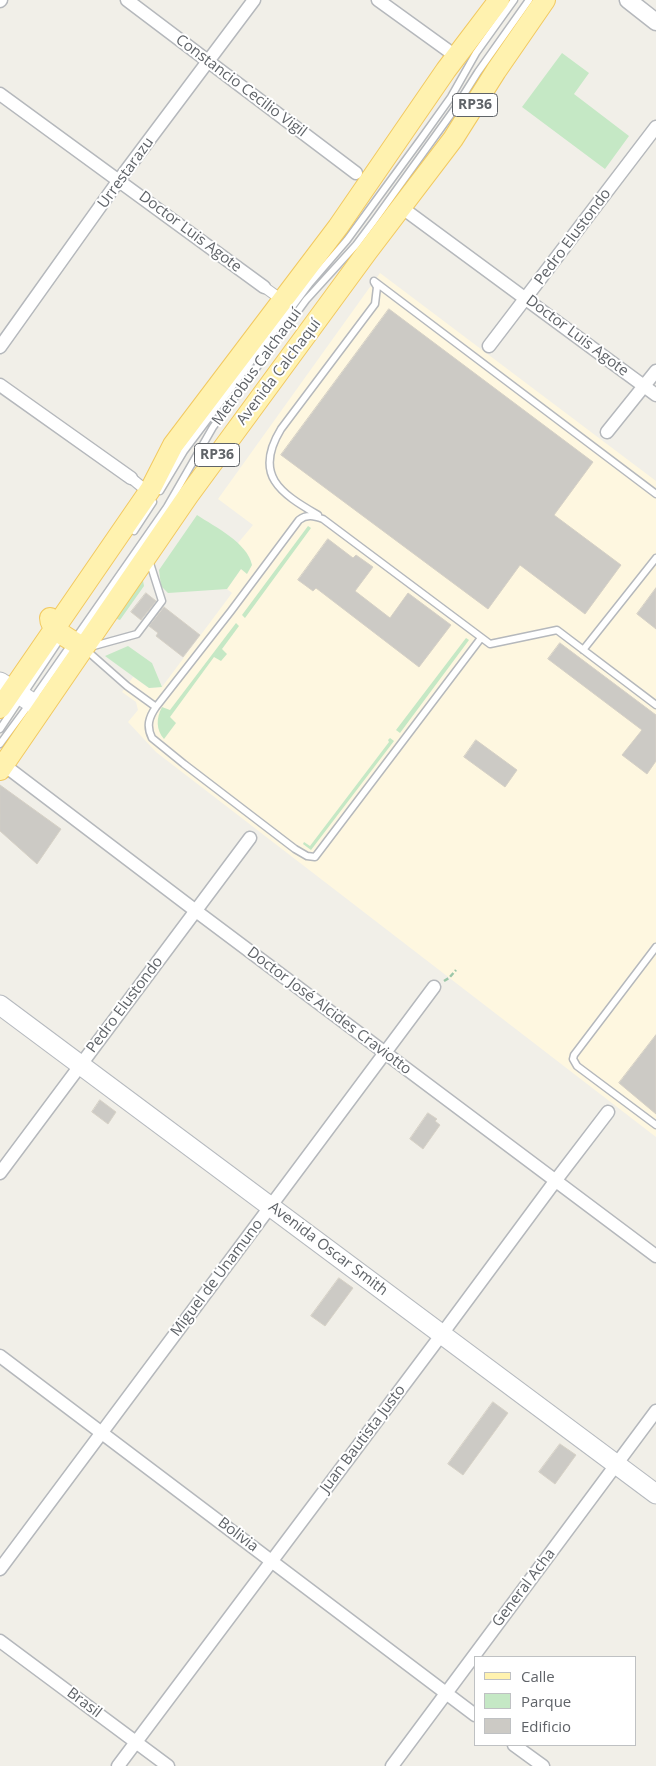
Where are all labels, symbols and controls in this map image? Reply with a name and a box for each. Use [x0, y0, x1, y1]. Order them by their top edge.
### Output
street label: Constancio Cecilio Vigil [172, 31, 310, 141]
road number: RP36 [452, 94, 498, 116]
street label: Urrestarazu [94, 134, 158, 212]
street label: Pedro Elustondo [531, 185, 615, 289]
street label: Doctor Luis Agote [135, 188, 245, 276]
street label: Doctor Luis Agote [522, 292, 632, 380]
street label: Metrobus Calchaquí [208, 305, 306, 429]
street label: Avenida Calchaquí [233, 315, 325, 429]
road number: RP36 [194, 444, 240, 466]
street label: Doctor José Alcides Craviotto [243, 943, 415, 1079]
street label: Pedro Elustondo [83, 953, 167, 1057]
street label: Avenida Oscar Smith [265, 1198, 391, 1300]
street label: Miguel de Unamuno [167, 1216, 267, 1340]
street label: Juan Bautista Justo [317, 1381, 409, 1497]
street label: Bolivia [214, 1514, 262, 1556]
street label: General Acha [489, 1545, 559, 1631]
legend [473, 1656, 636, 1746]
text: Calle [521, 1666, 555, 1686]
street label: Brasil [63, 1684, 105, 1722]
text: Parque [521, 1691, 571, 1711]
text: Edificio [521, 1716, 571, 1736]

